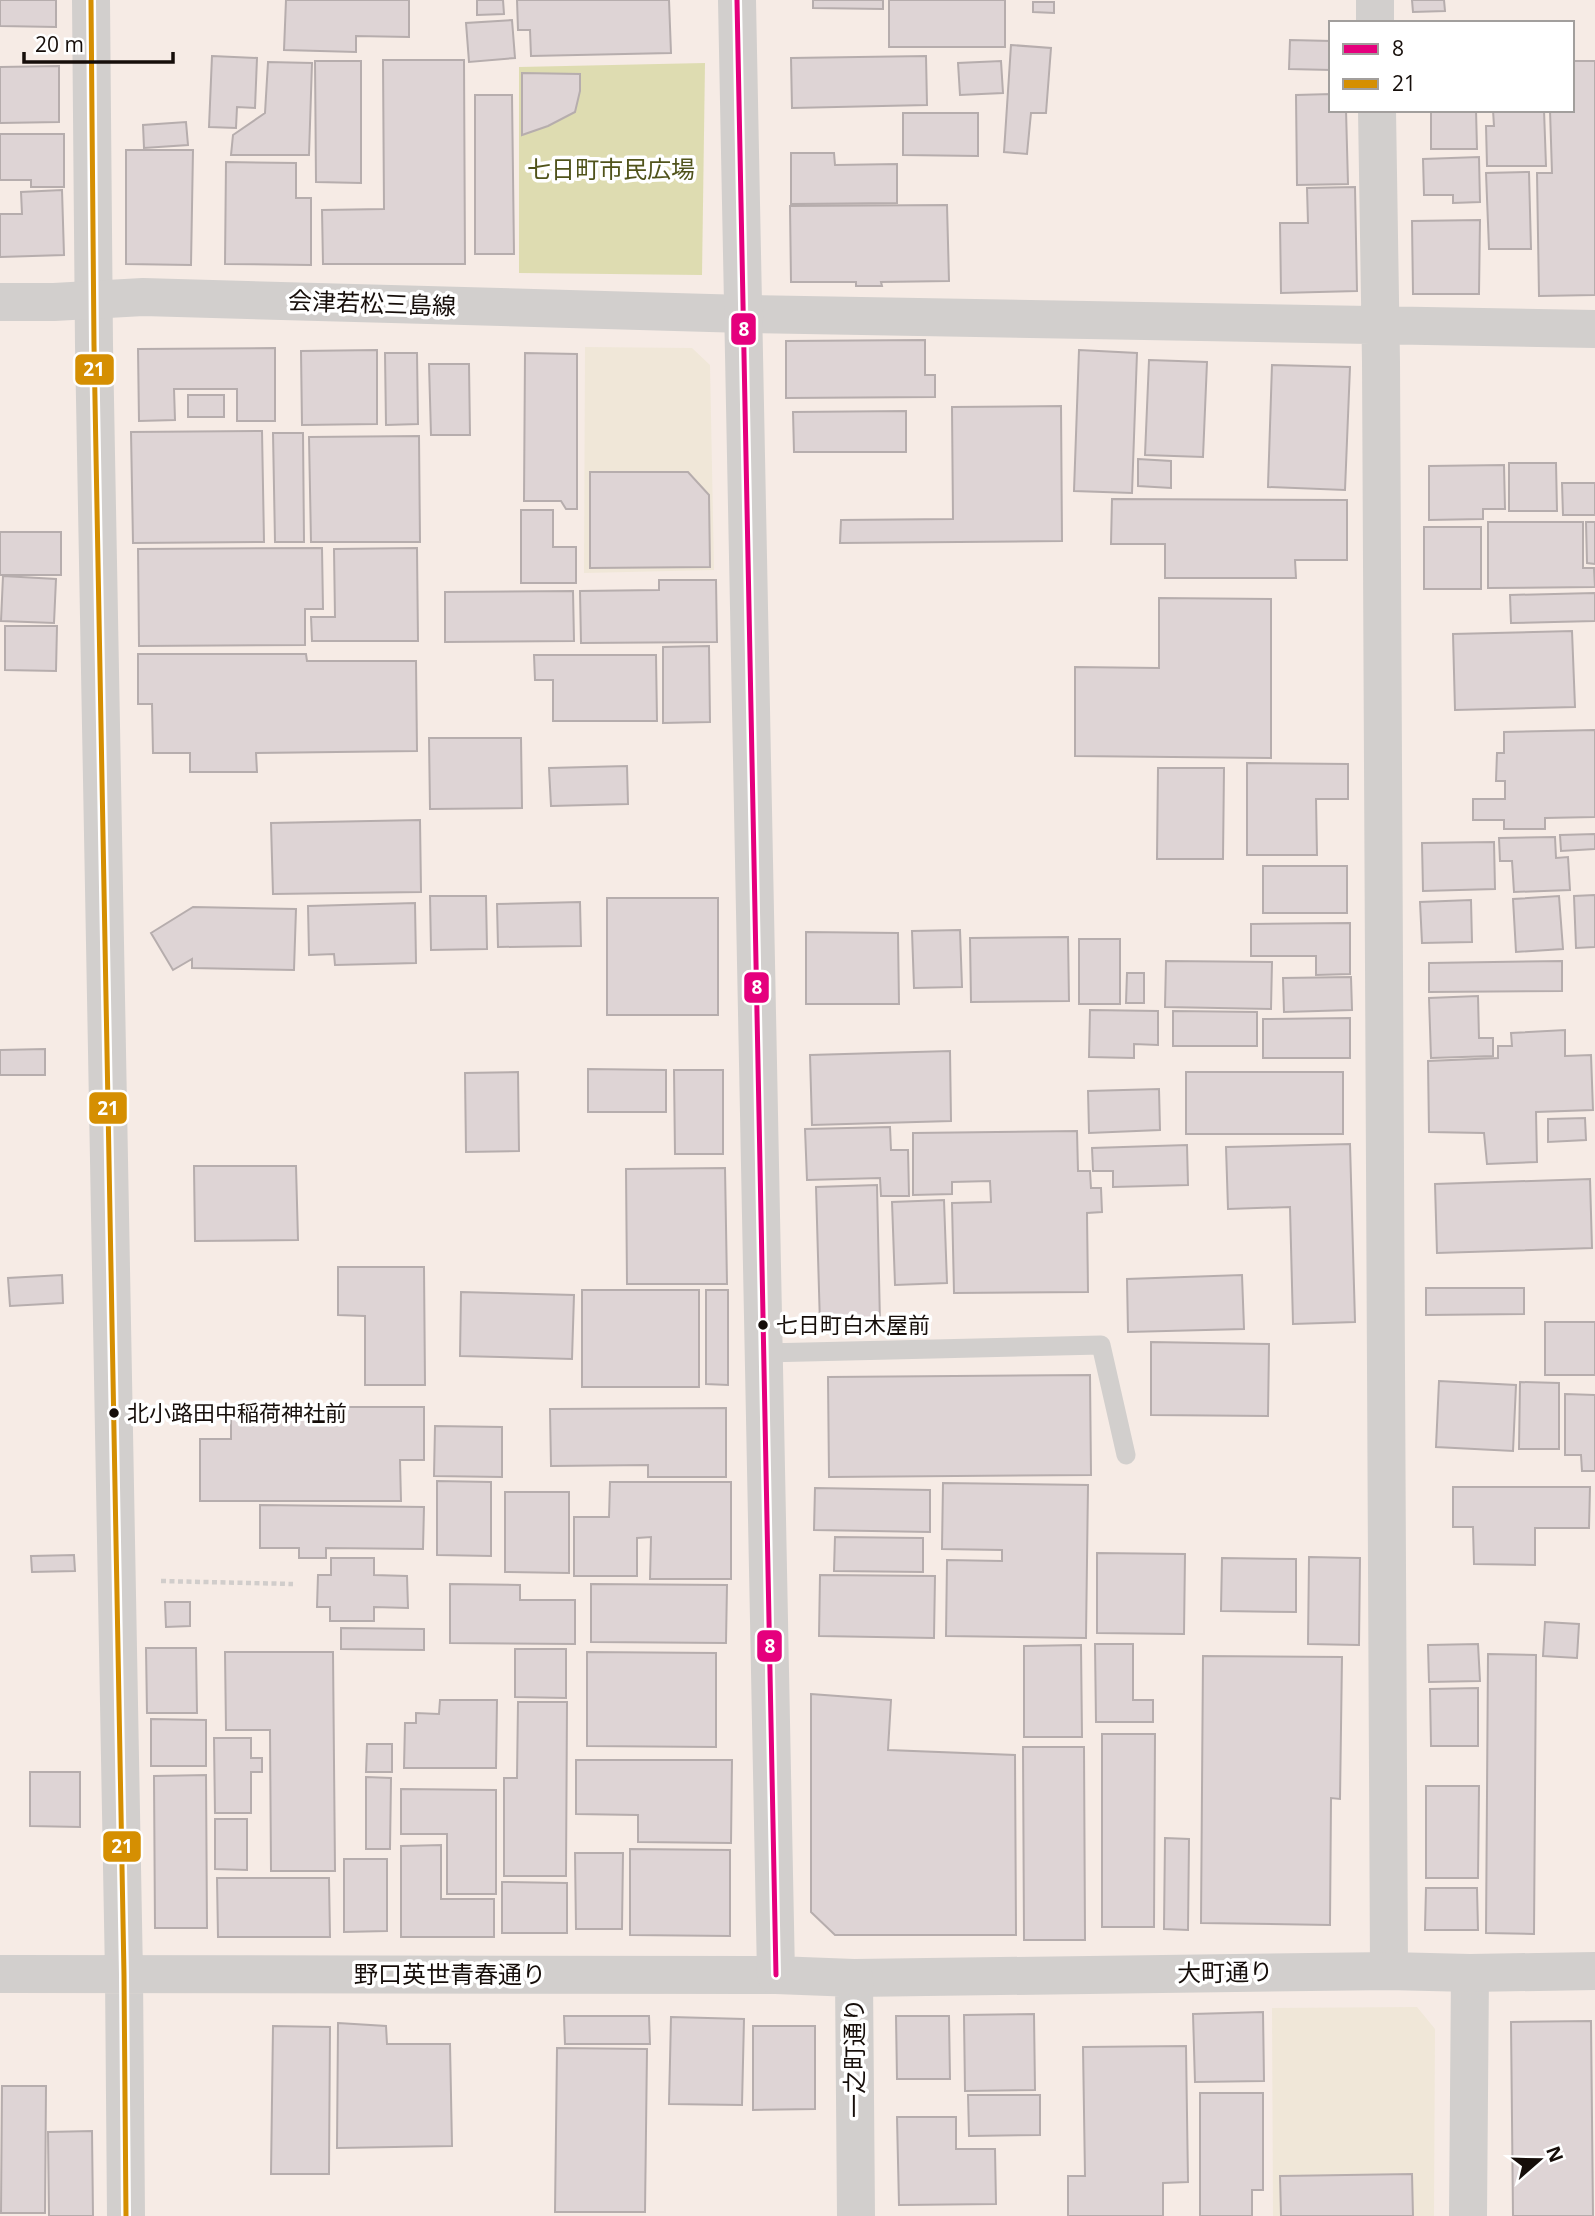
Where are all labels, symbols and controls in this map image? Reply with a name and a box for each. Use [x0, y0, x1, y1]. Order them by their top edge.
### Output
scale bar [24, 21, 173, 65]
legend [1329, 21, 1574, 112]
text: 20 m [35, 30, 84, 58]
text: 8 [1392, 34, 1404, 62]
text: 21 [1392, 69, 1416, 97]
park label: 七日町市民広場 [527, 152, 695, 185]
street label: 会津若松三島線 [288, 283, 457, 322]
line badge: 8 [730, 312, 757, 346]
text: 8 [739, 316, 750, 342]
line badge: 21 [74, 353, 115, 386]
text: 21 [83, 356, 105, 382]
line badge: 8 [743, 971, 770, 1004]
text: 8 [752, 974, 763, 1000]
line badge: 21 [88, 1091, 128, 1125]
text: 21 [97, 1095, 119, 1121]
place label: 七日町白木屋前 [776, 1309, 930, 1339]
marker: 七日町白木屋前 [756, 1318, 770, 1332]
place label: 北小路田中稲荷神社前 [127, 1397, 347, 1427]
marker: 北小路田中稲荷神社前 [107, 1406, 121, 1420]
line badge: 8 [756, 1629, 783, 1663]
text: 8 [765, 1633, 776, 1659]
line badge: 21 [102, 1830, 142, 1863]
text: 21 [111, 1833, 133, 1859]
street label: 大町通り [1177, 1954, 1273, 1989]
street label: 野口英世青春通り [354, 1957, 546, 1990]
street label: 一之町通り [837, 1998, 870, 2118]
north arrow [1504, 2125, 1574, 2195]
text: N [1540, 2142, 1570, 2166]

